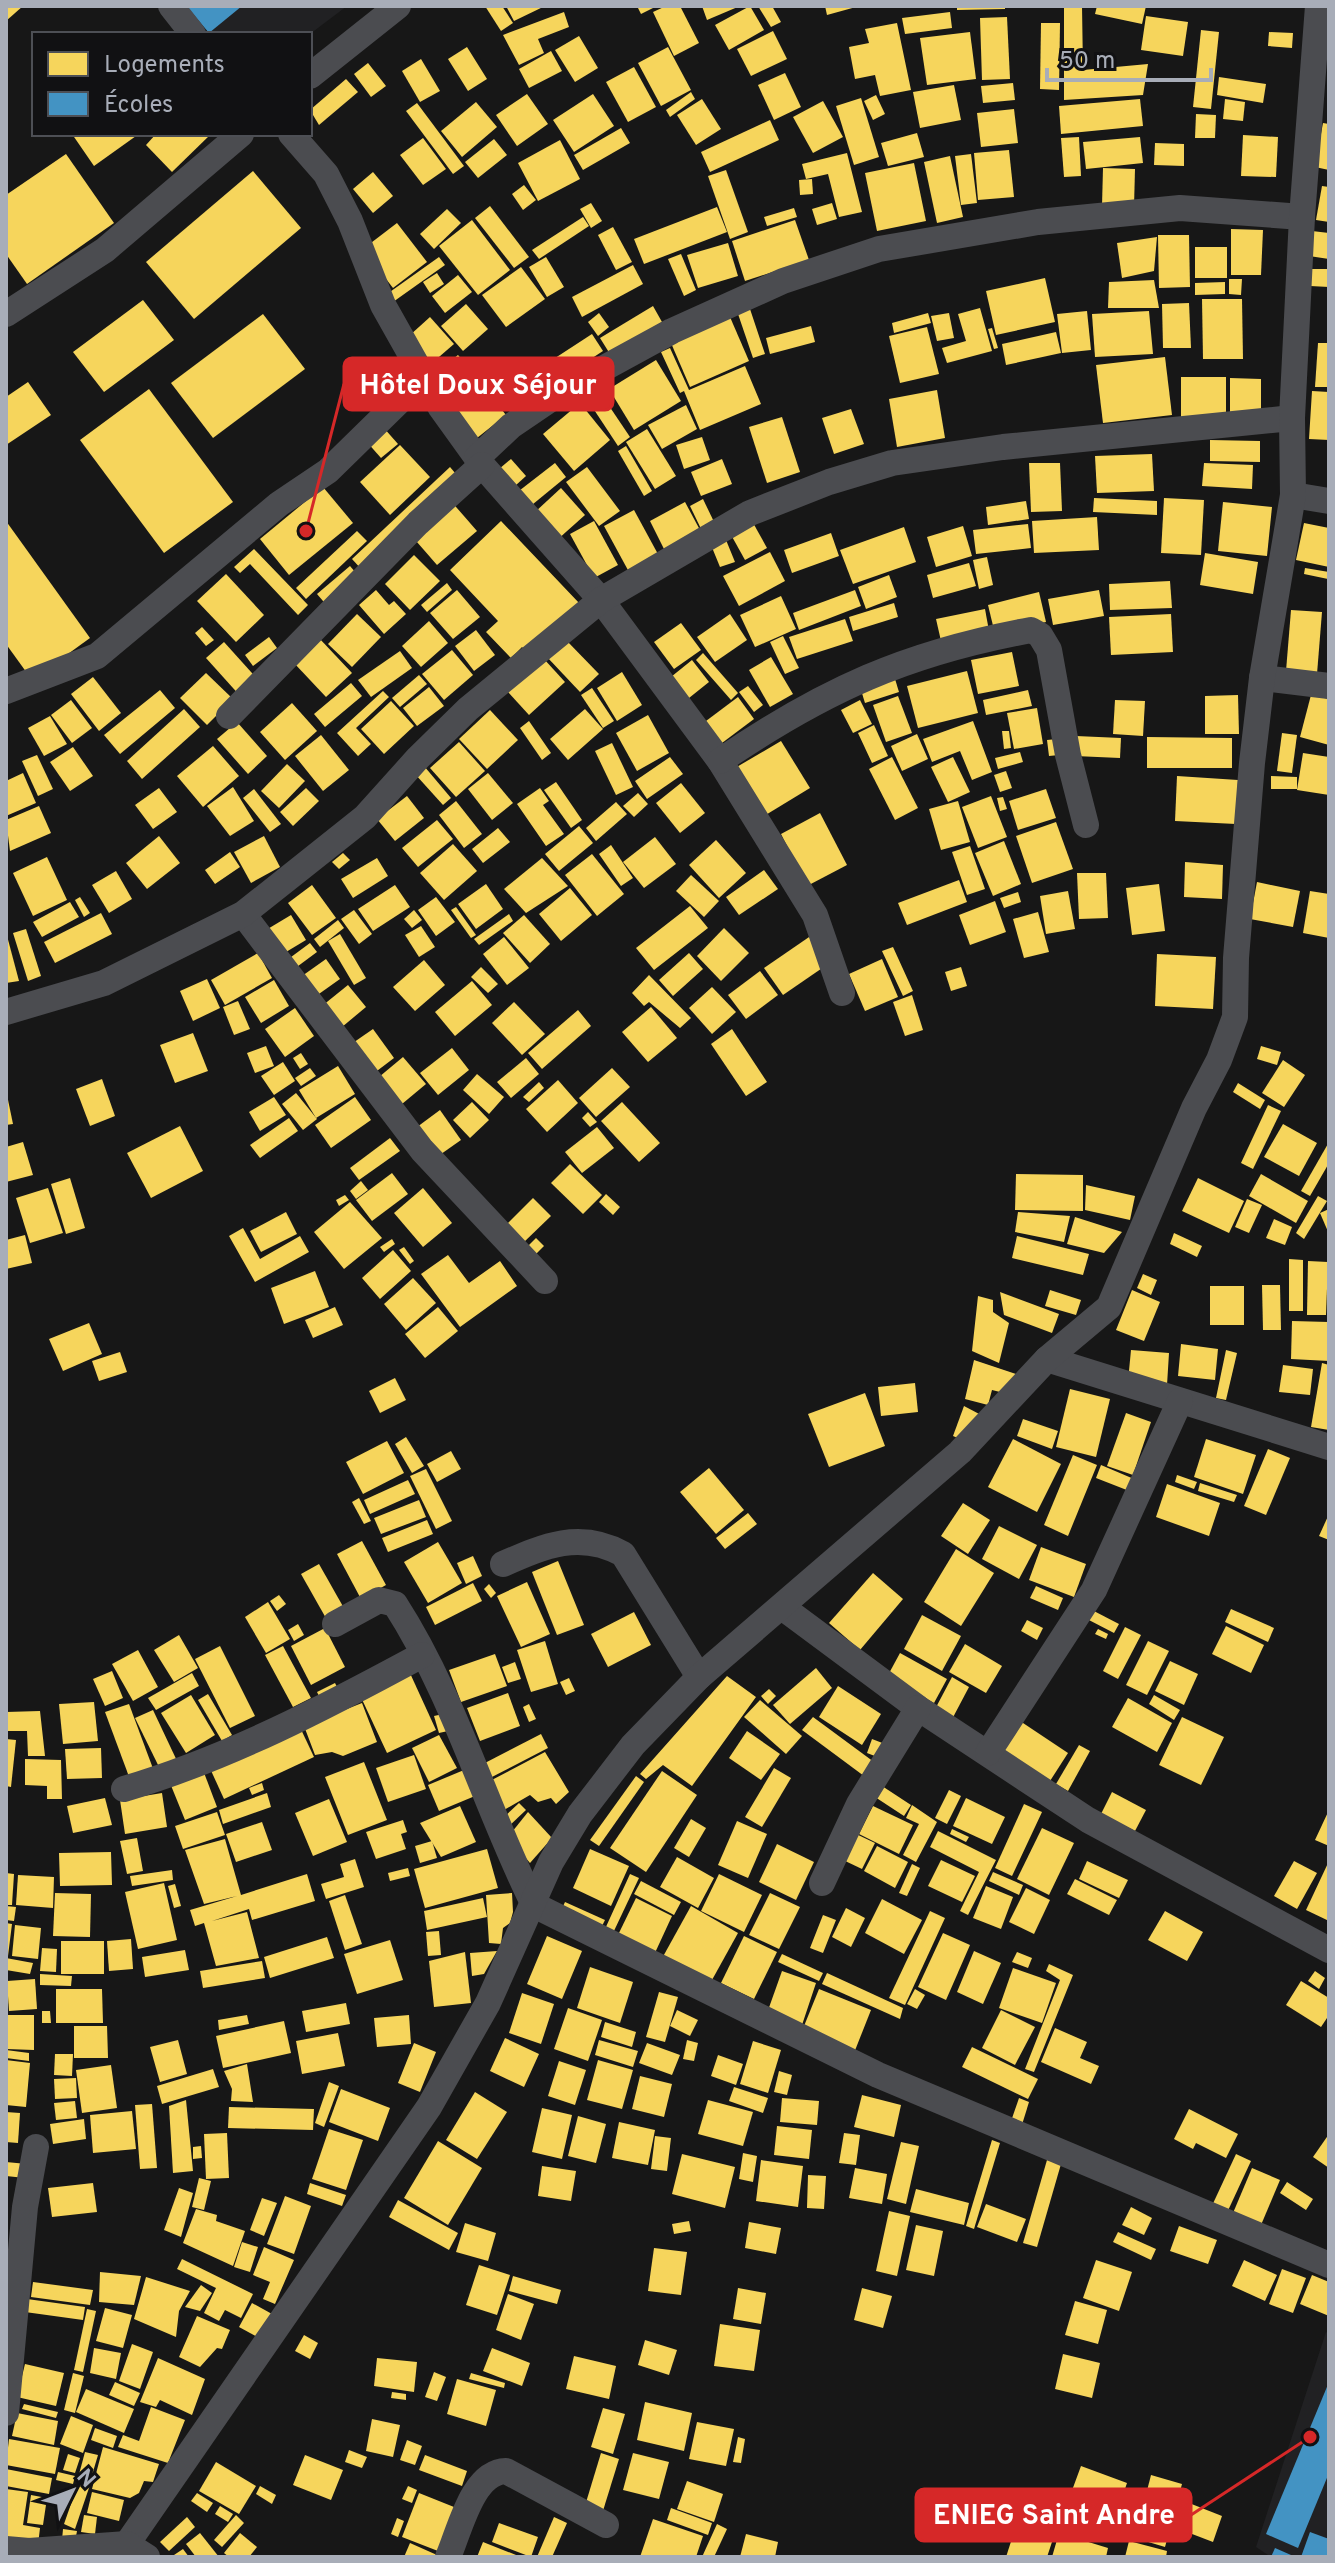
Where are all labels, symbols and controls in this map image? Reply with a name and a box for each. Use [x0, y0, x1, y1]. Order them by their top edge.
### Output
legend [32, 32, 312, 136]
scale bar [1047, 32, 1211, 82]
text: 50 m [1059, 47, 1115, 77]
text: Logements [104, 51, 225, 81]
text: Écoles [104, 89, 173, 121]
callout: Hôtel Doux Séjour [344, 358, 613, 410]
text: Hôtel Doux Séjour [359, 369, 597, 405]
north arrow [32, 2451, 112, 2531]
text: N [70, 2464, 100, 2494]
callout: ENIEG Saint Andre [916, 2489, 1191, 2541]
text: ENIEG Saint Andre [933, 2499, 1175, 2535]

